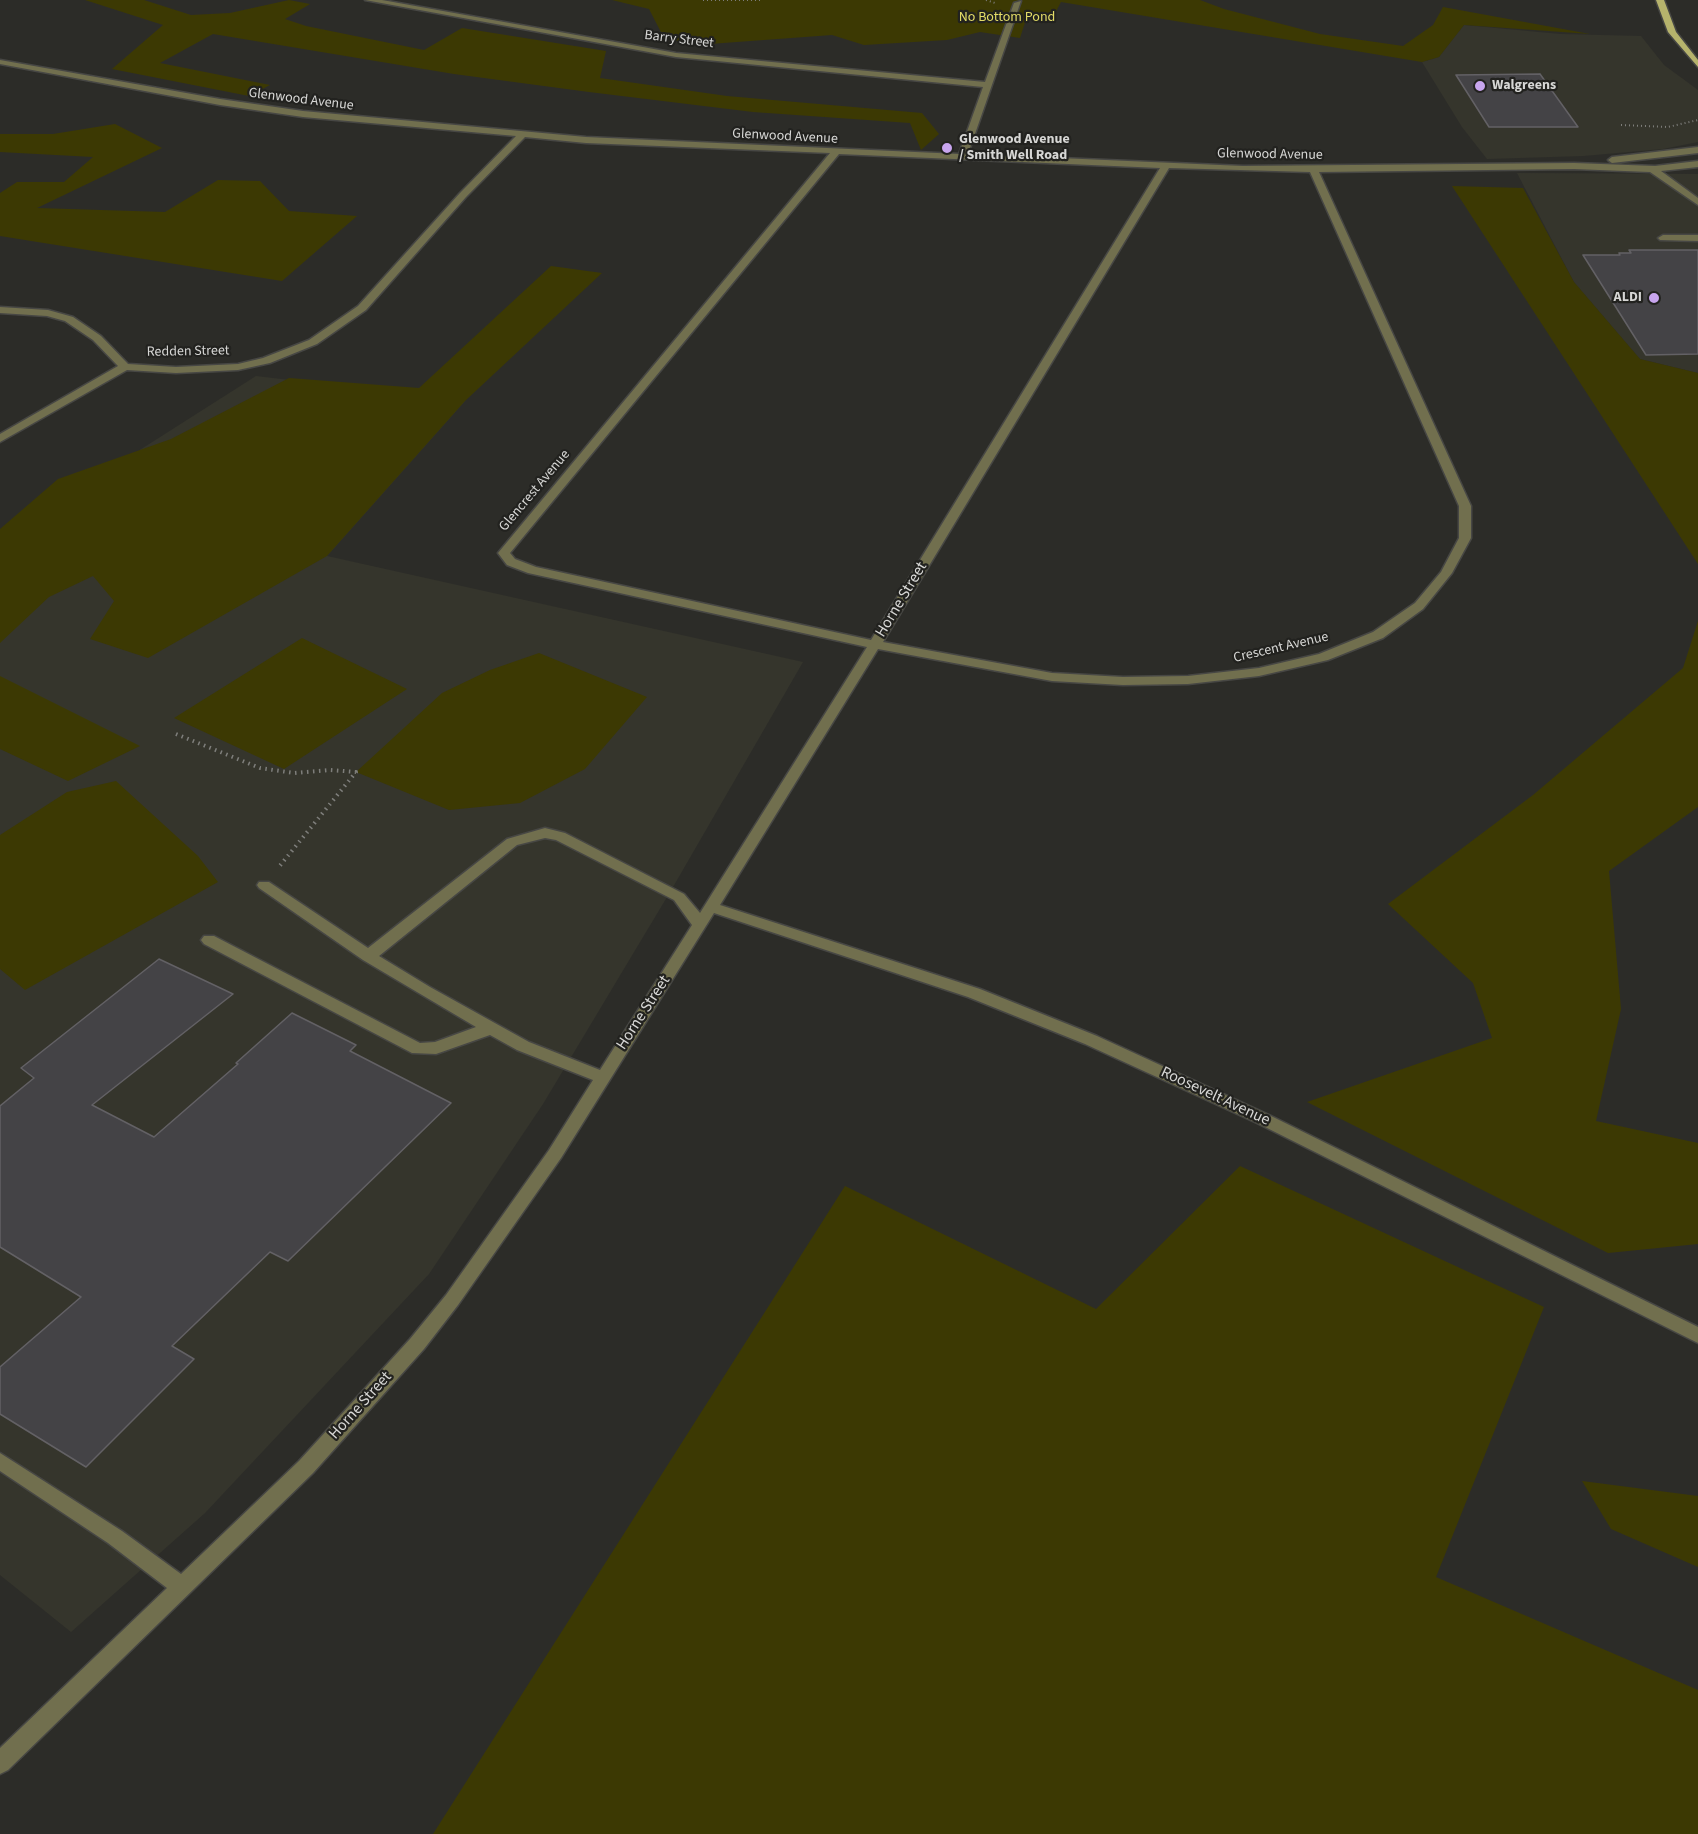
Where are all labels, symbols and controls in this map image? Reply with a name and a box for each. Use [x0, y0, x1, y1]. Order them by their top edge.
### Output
park label: No Bottom Pond [959, 10, 1055, 26]
street label: Barry Street [643, 27, 715, 53]
place label: Walgreens [1492, 78, 1556, 94]
marker: Walgreens [1473, 79, 1487, 93]
street label: Glenwood Avenue [248, 85, 354, 115]
street label: Glenwood Avenue [732, 126, 838, 148]
place label: Glenwood Avenue / Smith Well Road [959, 132, 1070, 164]
marker: Glenwood Avenue / Smith Well Road [940, 141, 954, 155]
street label: Glenwood Avenue [1217, 146, 1323, 164]
place label: ALDI [1614, 290, 1642, 306]
marker: ALDI [1647, 291, 1661, 305]
street label: Redden Street [146, 343, 230, 361]
street label: Glencrest Avenue [496, 447, 574, 535]
street label: Horne Street [872, 559, 932, 641]
street label: Crescent Avenue [1232, 629, 1330, 667]
street label: Horne Street [613, 972, 675, 1054]
street label: Roosevelt Avenue [1157, 1063, 1273, 1131]
street label: Horne Street [326, 1368, 396, 1444]

